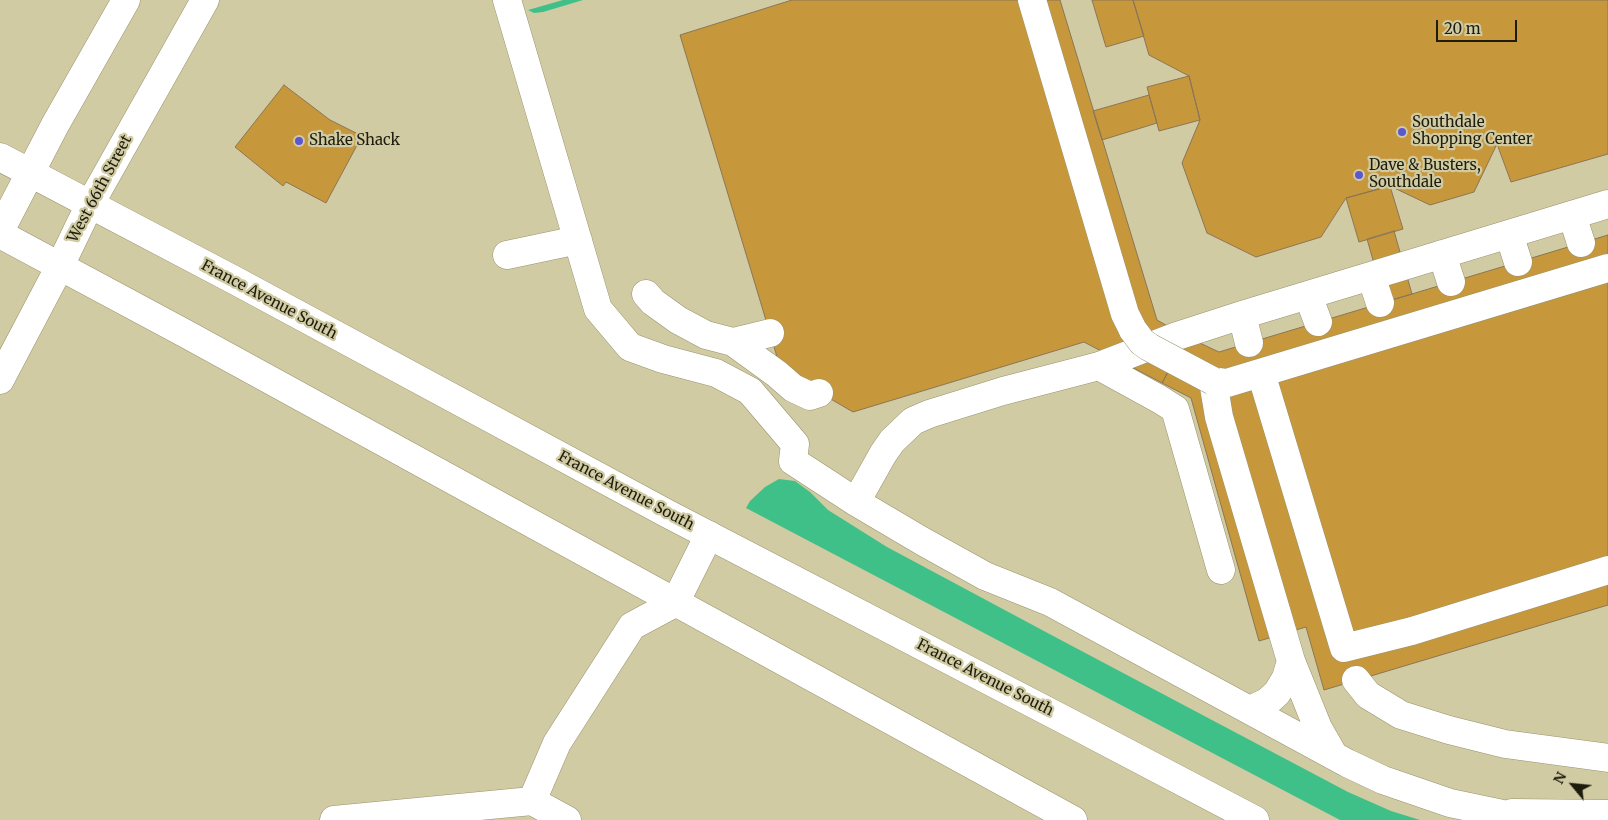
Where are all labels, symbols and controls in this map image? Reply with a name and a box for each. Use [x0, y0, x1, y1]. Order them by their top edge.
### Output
scale bar [1438, 10, 1519, 42]
text: 20 m [1444, 19, 1481, 38]
place label: Southdale Shopping Center [1412, 114, 1532, 149]
marker: Southdale Shopping Center [1396, 126, 1408, 138]
street label: West 66th Street [64, 132, 136, 246]
place label: Shake Shack [309, 132, 400, 150]
marker: Shake Shack [293, 135, 305, 147]
place label: Dave & Busters, Southdale [1369, 157, 1481, 192]
marker: Dave & Busters, Southdale [1353, 169, 1365, 181]
street label: France Avenue South [198, 257, 340, 343]
street label: France Avenue South [555, 448, 697, 534]
street label: France Avenue South [914, 636, 1056, 720]
north arrow [1548, 760, 1598, 810]
text: N [1549, 769, 1570, 787]

